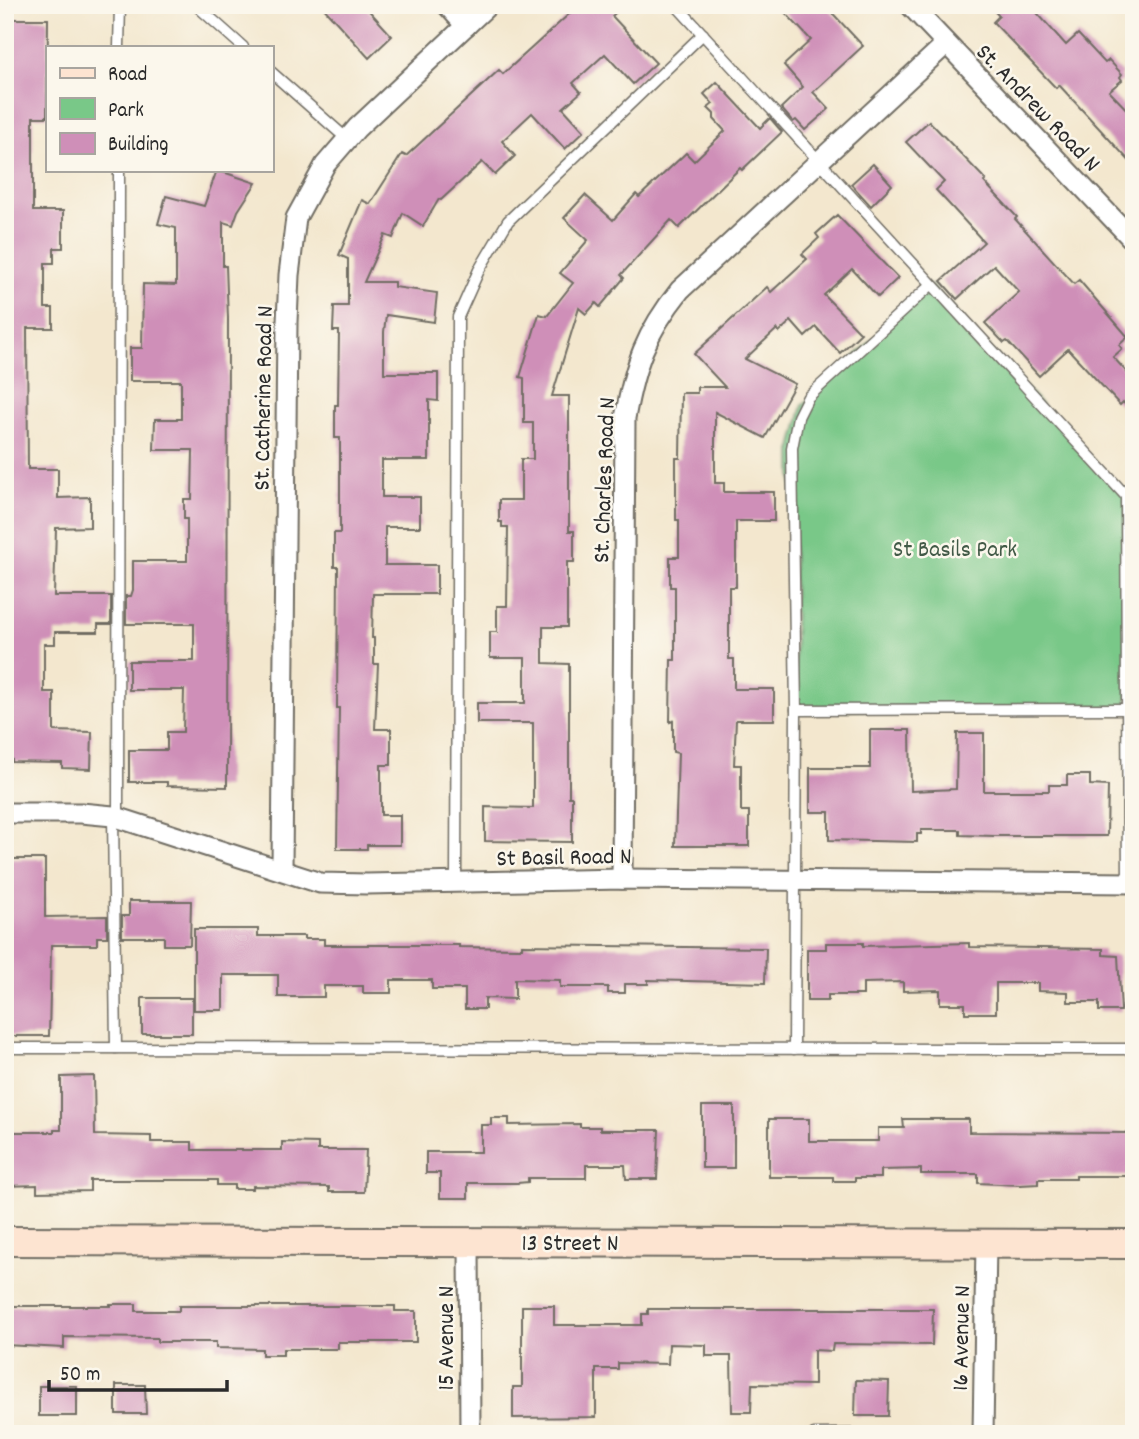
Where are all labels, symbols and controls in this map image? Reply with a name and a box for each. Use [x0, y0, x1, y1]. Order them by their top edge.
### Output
street label: St. Andrew Road N [967, 37, 1107, 181]
legend [46, 46, 273, 172]
text: Road [108, 61, 147, 91]
text: Park [108, 97, 144, 127]
text: Building [108, 131, 168, 161]
street label: St. Catherine Road N [246, 305, 284, 491]
street label: St. Charles Road N [586, 397, 626, 564]
park label: St Basils Park [893, 534, 1017, 568]
street label: St Basil Road N [496, 841, 632, 877]
street label: 13 Street N [521, 1228, 619, 1262]
street label: 16 Avenue N [945, 1285, 981, 1391]
street label: 15 Avenue N [431, 1286, 465, 1390]
scale bar [49, 1348, 228, 1392]
text: 50 m [60, 1361, 100, 1391]

